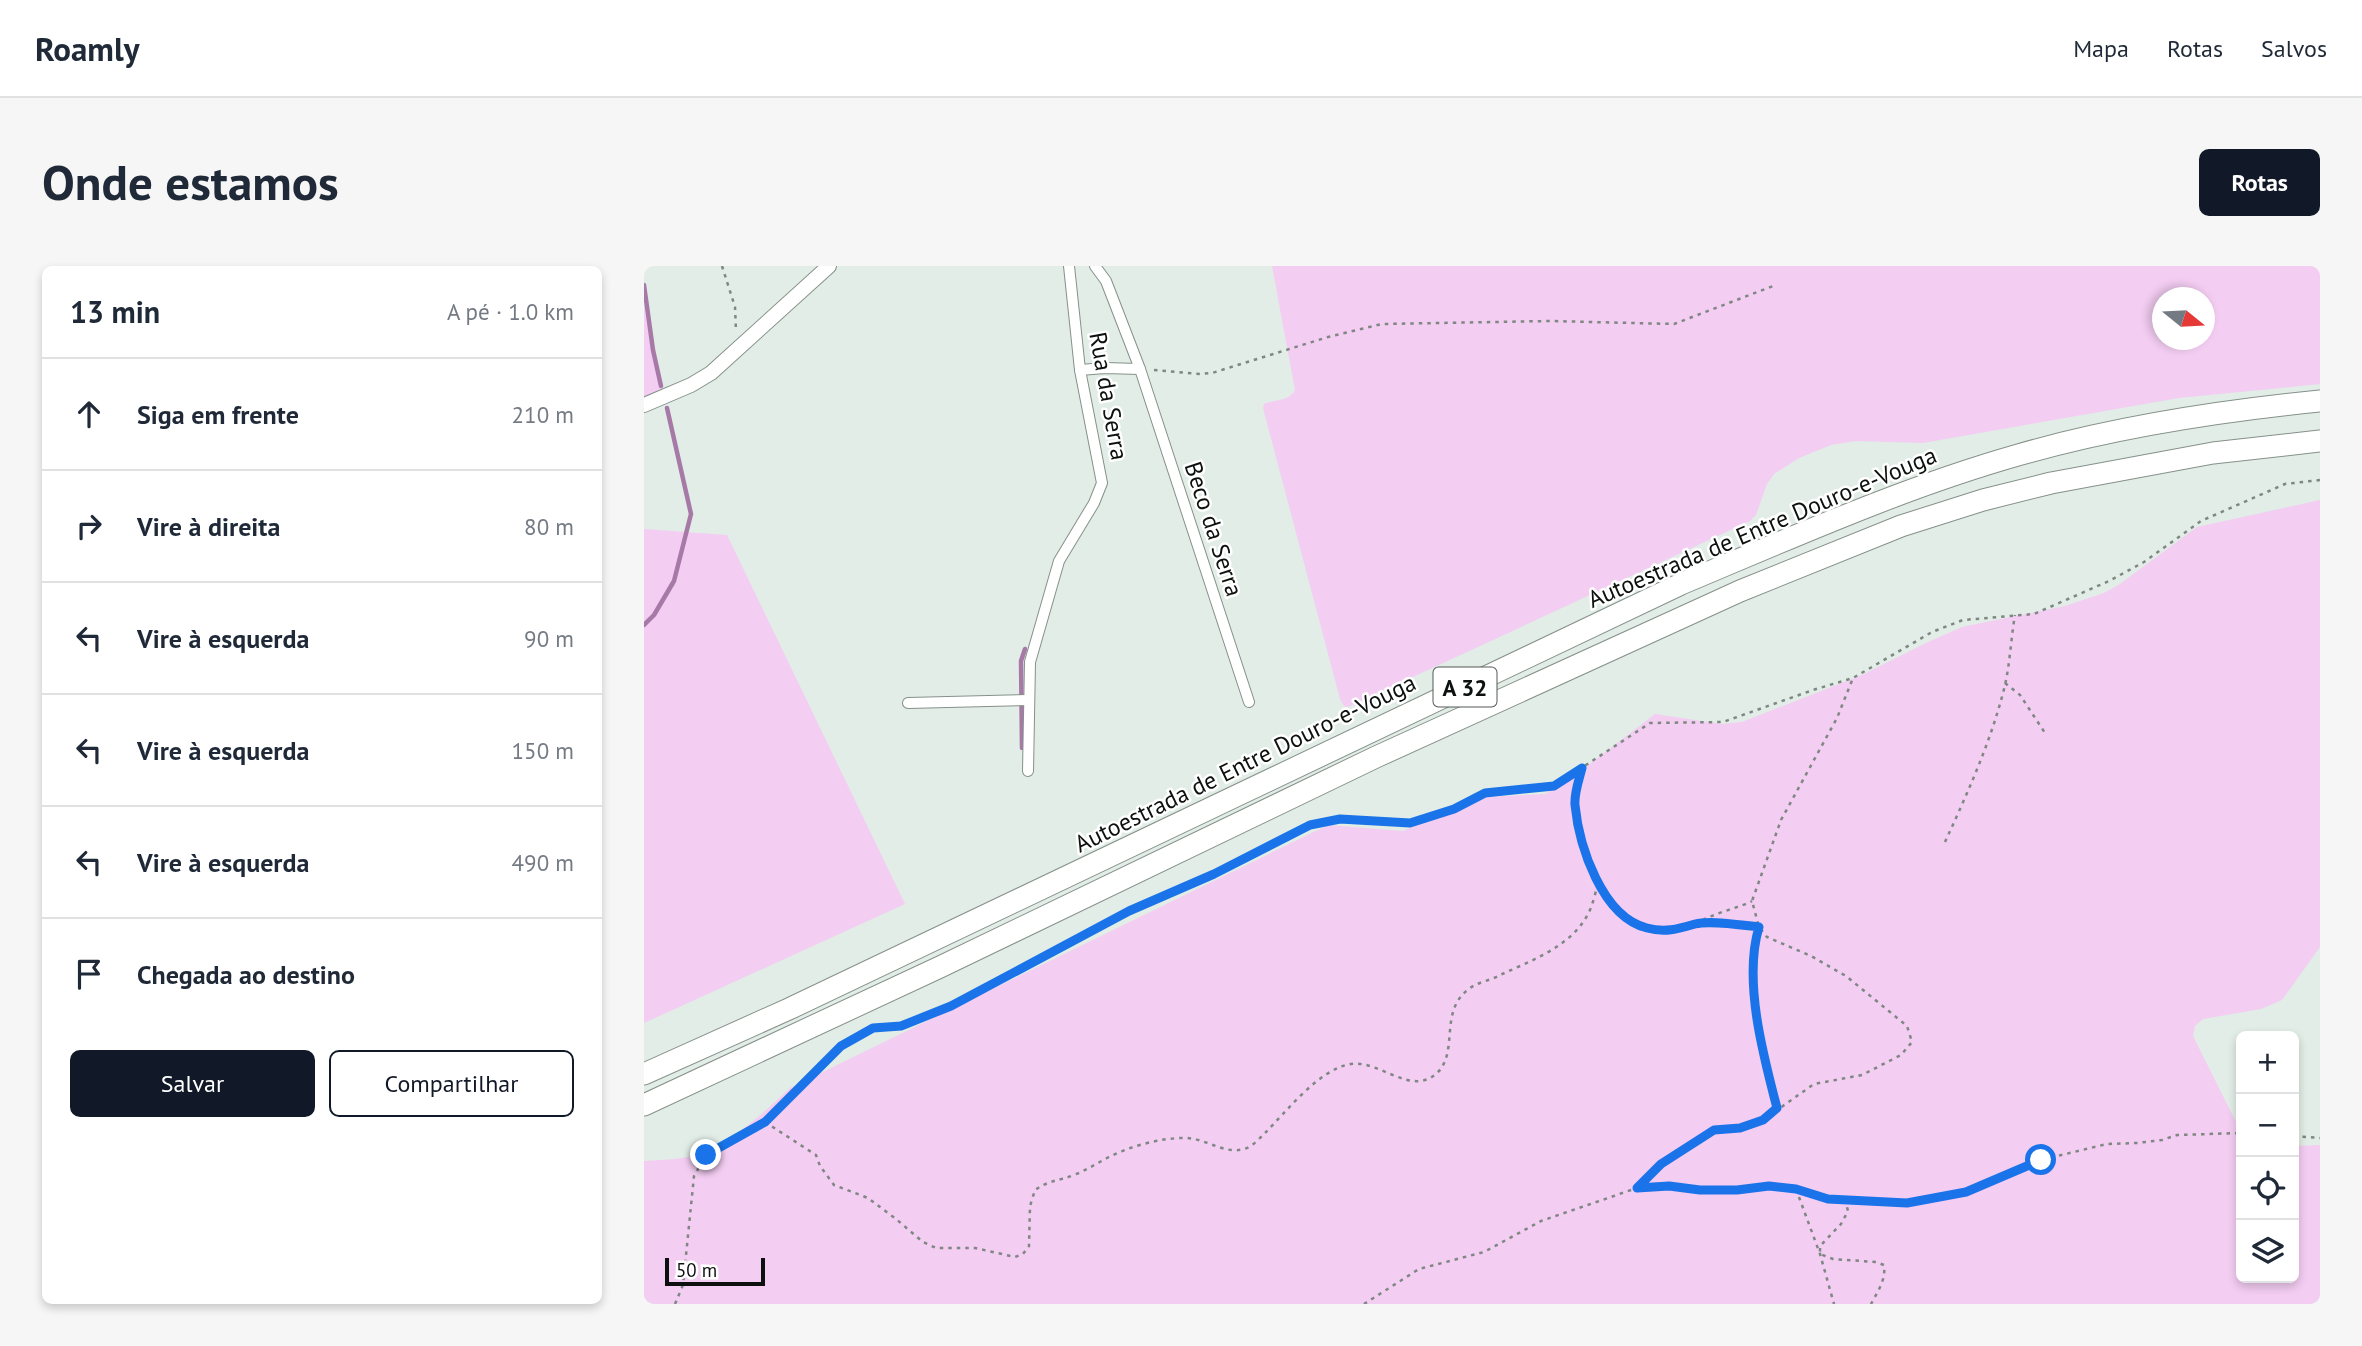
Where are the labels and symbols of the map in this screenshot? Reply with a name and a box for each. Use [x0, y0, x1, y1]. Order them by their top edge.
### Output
north arrow [2152, 287, 2215, 350]
street label: Rua da Serra [1082, 329, 1136, 463]
street label: Autoestrada de Entre Douro-e-Vouga [1583, 439, 1941, 615]
street label: Beco da Serra [1178, 458, 1250, 600]
street label: Autoestrada de Entre Douro-e-Vouga [1069, 667, 1421, 859]
road number: A 32 [1434, 668, 1496, 706]
route end [690, 1139, 721, 1170]
route start [2025, 1144, 2056, 1175]
scale bar [665, 1255, 765, 1287]

